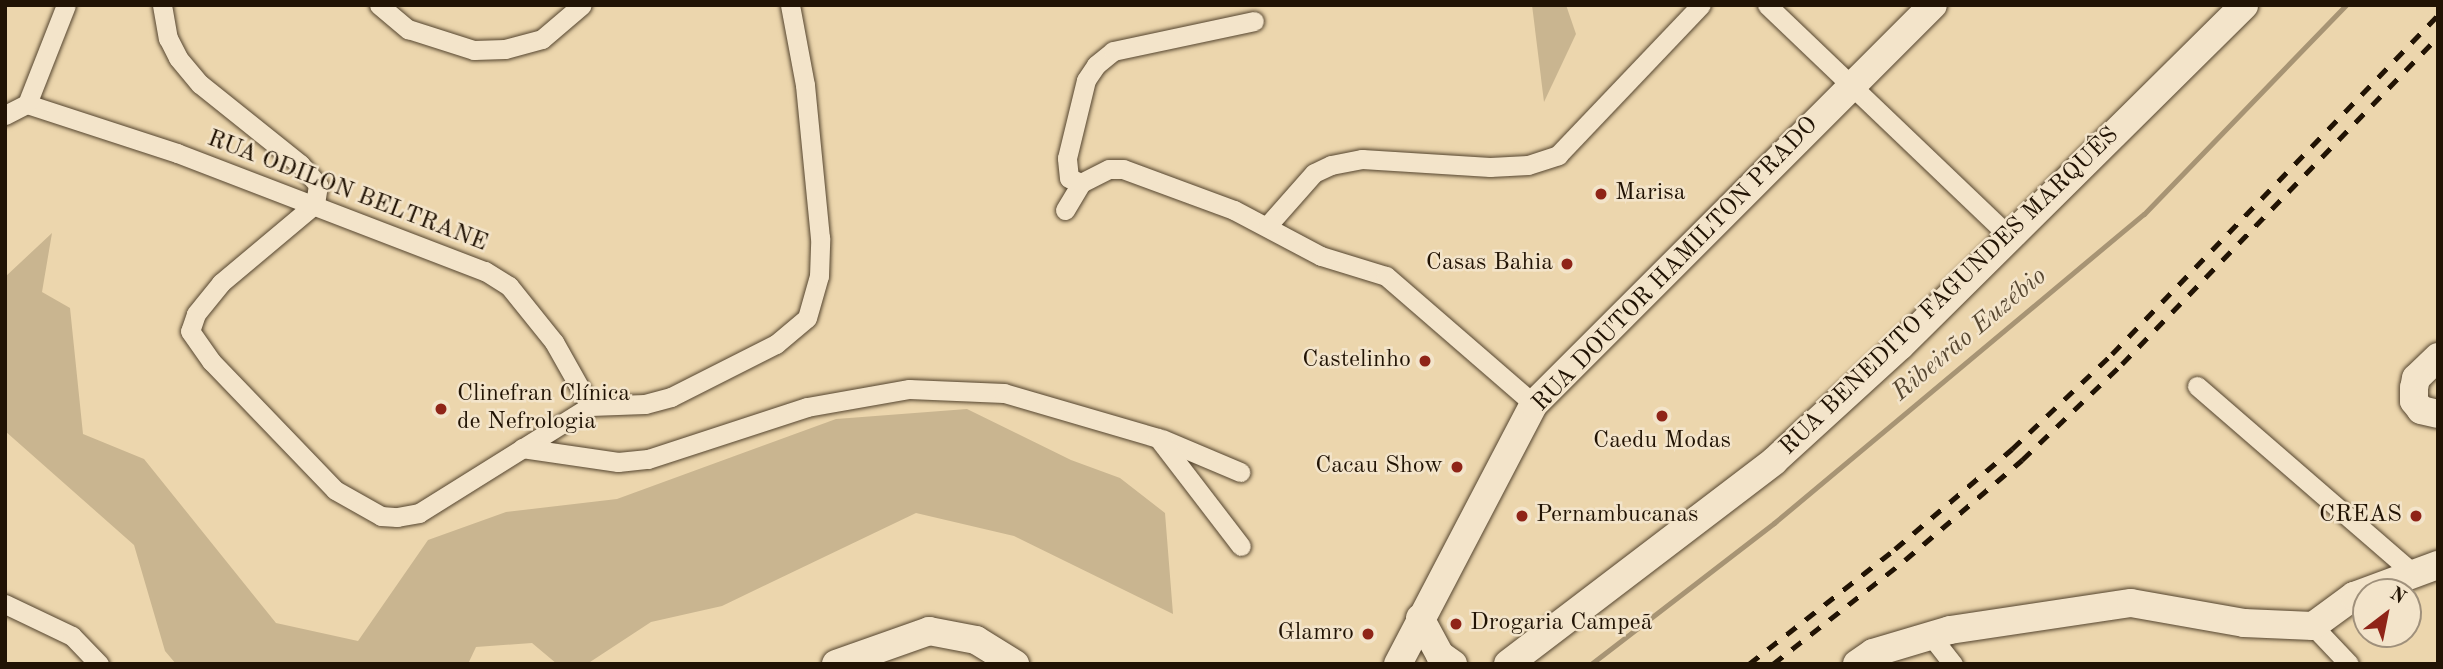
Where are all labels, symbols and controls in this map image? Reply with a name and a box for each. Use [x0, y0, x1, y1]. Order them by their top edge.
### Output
street label: RUA DOUTOR HAMILTON PRADO [1527, 112, 1825, 418]
street label: RUA BENEDITO FAGUNDES MARQUÊS [1775, 122, 2125, 462]
street label: RUA ODILON BELTRANE [203, 125, 491, 259]
place label: Marisa [1615, 180, 1686, 208]
marker: Marisa [1593, 186, 1609, 202]
place label: Casas Bahia [1426, 250, 1553, 278]
marker: Casas Bahia [1559, 256, 1575, 272]
water label: Ribeirão Euzébio [1886, 261, 2054, 409]
place label: Castelinho [1302, 347, 1411, 375]
marker: Castelinho [1417, 353, 1433, 369]
place label: Clinefran Clínica de Nefrologia [457, 381, 630, 437]
marker: Clinefran Clínica de Nefrologia [431, 399, 451, 419]
marker: Caedu Modas [1654, 408, 1670, 424]
place label: Caedu Modas [1593, 428, 1731, 456]
place label: Cacau Show [1315, 453, 1443, 481]
marker: Cacau Show [1449, 459, 1465, 475]
place label: Pernambucanas [1536, 502, 1698, 530]
place label: CREAS [2319, 502, 2402, 530]
marker: Pernambucanas [1514, 508, 1530, 524]
marker: CREAS [2408, 508, 2424, 524]
north arrow [2352, 578, 2422, 648]
text: N [2386, 585, 2409, 608]
place label: Drogaria Campeã [1470, 610, 1652, 638]
marker: Drogaria Campeã [1448, 616, 1464, 632]
place label: Glamro [1278, 620, 1354, 648]
marker: Glamro [1360, 626, 1376, 642]

